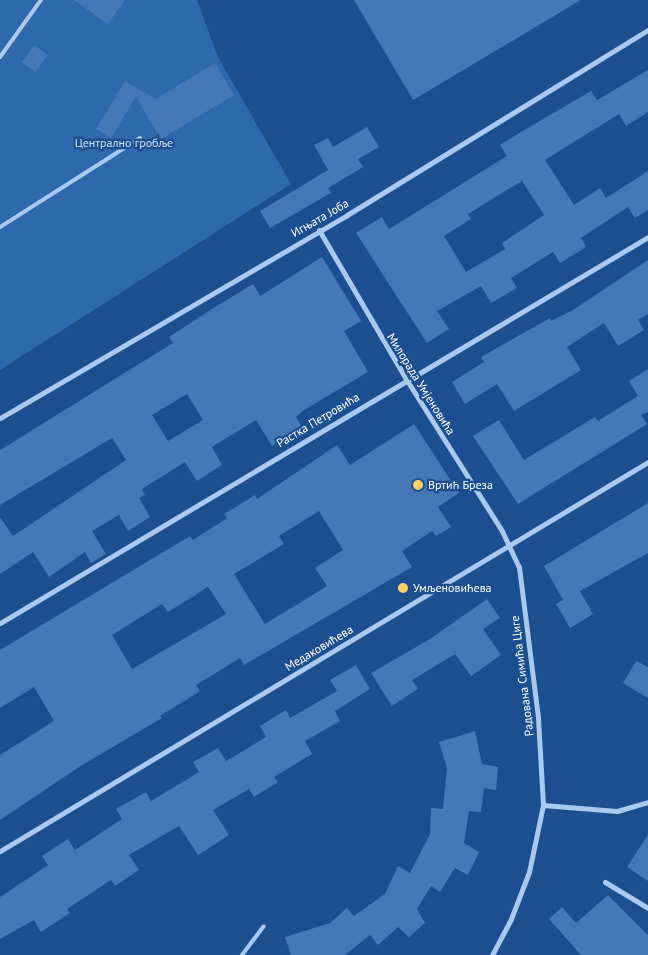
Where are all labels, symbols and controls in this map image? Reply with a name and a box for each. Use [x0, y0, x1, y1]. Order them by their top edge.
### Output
park label: Централно гробље [75, 136, 173, 150]
street label: Игњата Јоба [289, 196, 351, 240]
street label: Милорада Умјеновића [384, 330, 458, 438]
street label: Растка Петровића [274, 390, 362, 450]
place label: Вртић Бреза [428, 478, 493, 492]
marker: Вртић Бреза [412, 479, 424, 491]
place label: Умљеновићева [413, 581, 492, 595]
marker: Умљеновићева [397, 582, 409, 594]
street label: Радована Симића Циге [507, 615, 537, 737]
street label: Медаковићева [282, 622, 356, 674]

